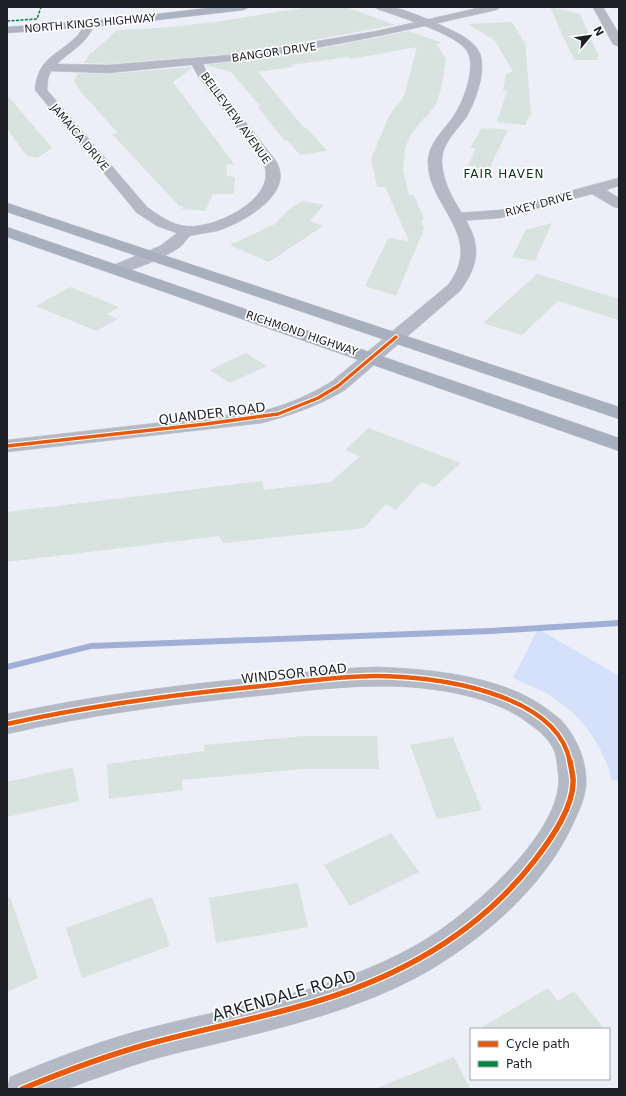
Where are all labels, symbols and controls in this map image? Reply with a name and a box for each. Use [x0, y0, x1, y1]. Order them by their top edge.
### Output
street label: NORTH KINGS HIGHWAY [24, 11, 157, 36]
north arrow [570, 16, 610, 56]
text: N [590, 24, 606, 39]
street label: BANGOR DRIVE [231, 40, 317, 65]
street label: BELLEVIEW AVENUE [198, 70, 273, 167]
street label: JAMAICA DRIVE [47, 100, 111, 173]
district label: FAIR HAVEN [464, 167, 544, 181]
street label: RIXEY DRIVE [504, 189, 574, 220]
street label: RICHMOND HIGHWAY [244, 308, 360, 359]
street label: QUANDER ROAD [158, 399, 266, 428]
street label: WINDSOR ROAD [241, 660, 348, 686]
street label: ARKENDALE ROAD [210, 966, 358, 1025]
legend [470, 1028, 610, 1080]
text: Cycle path [506, 1037, 570, 1051]
text: Path [506, 1057, 532, 1071]

